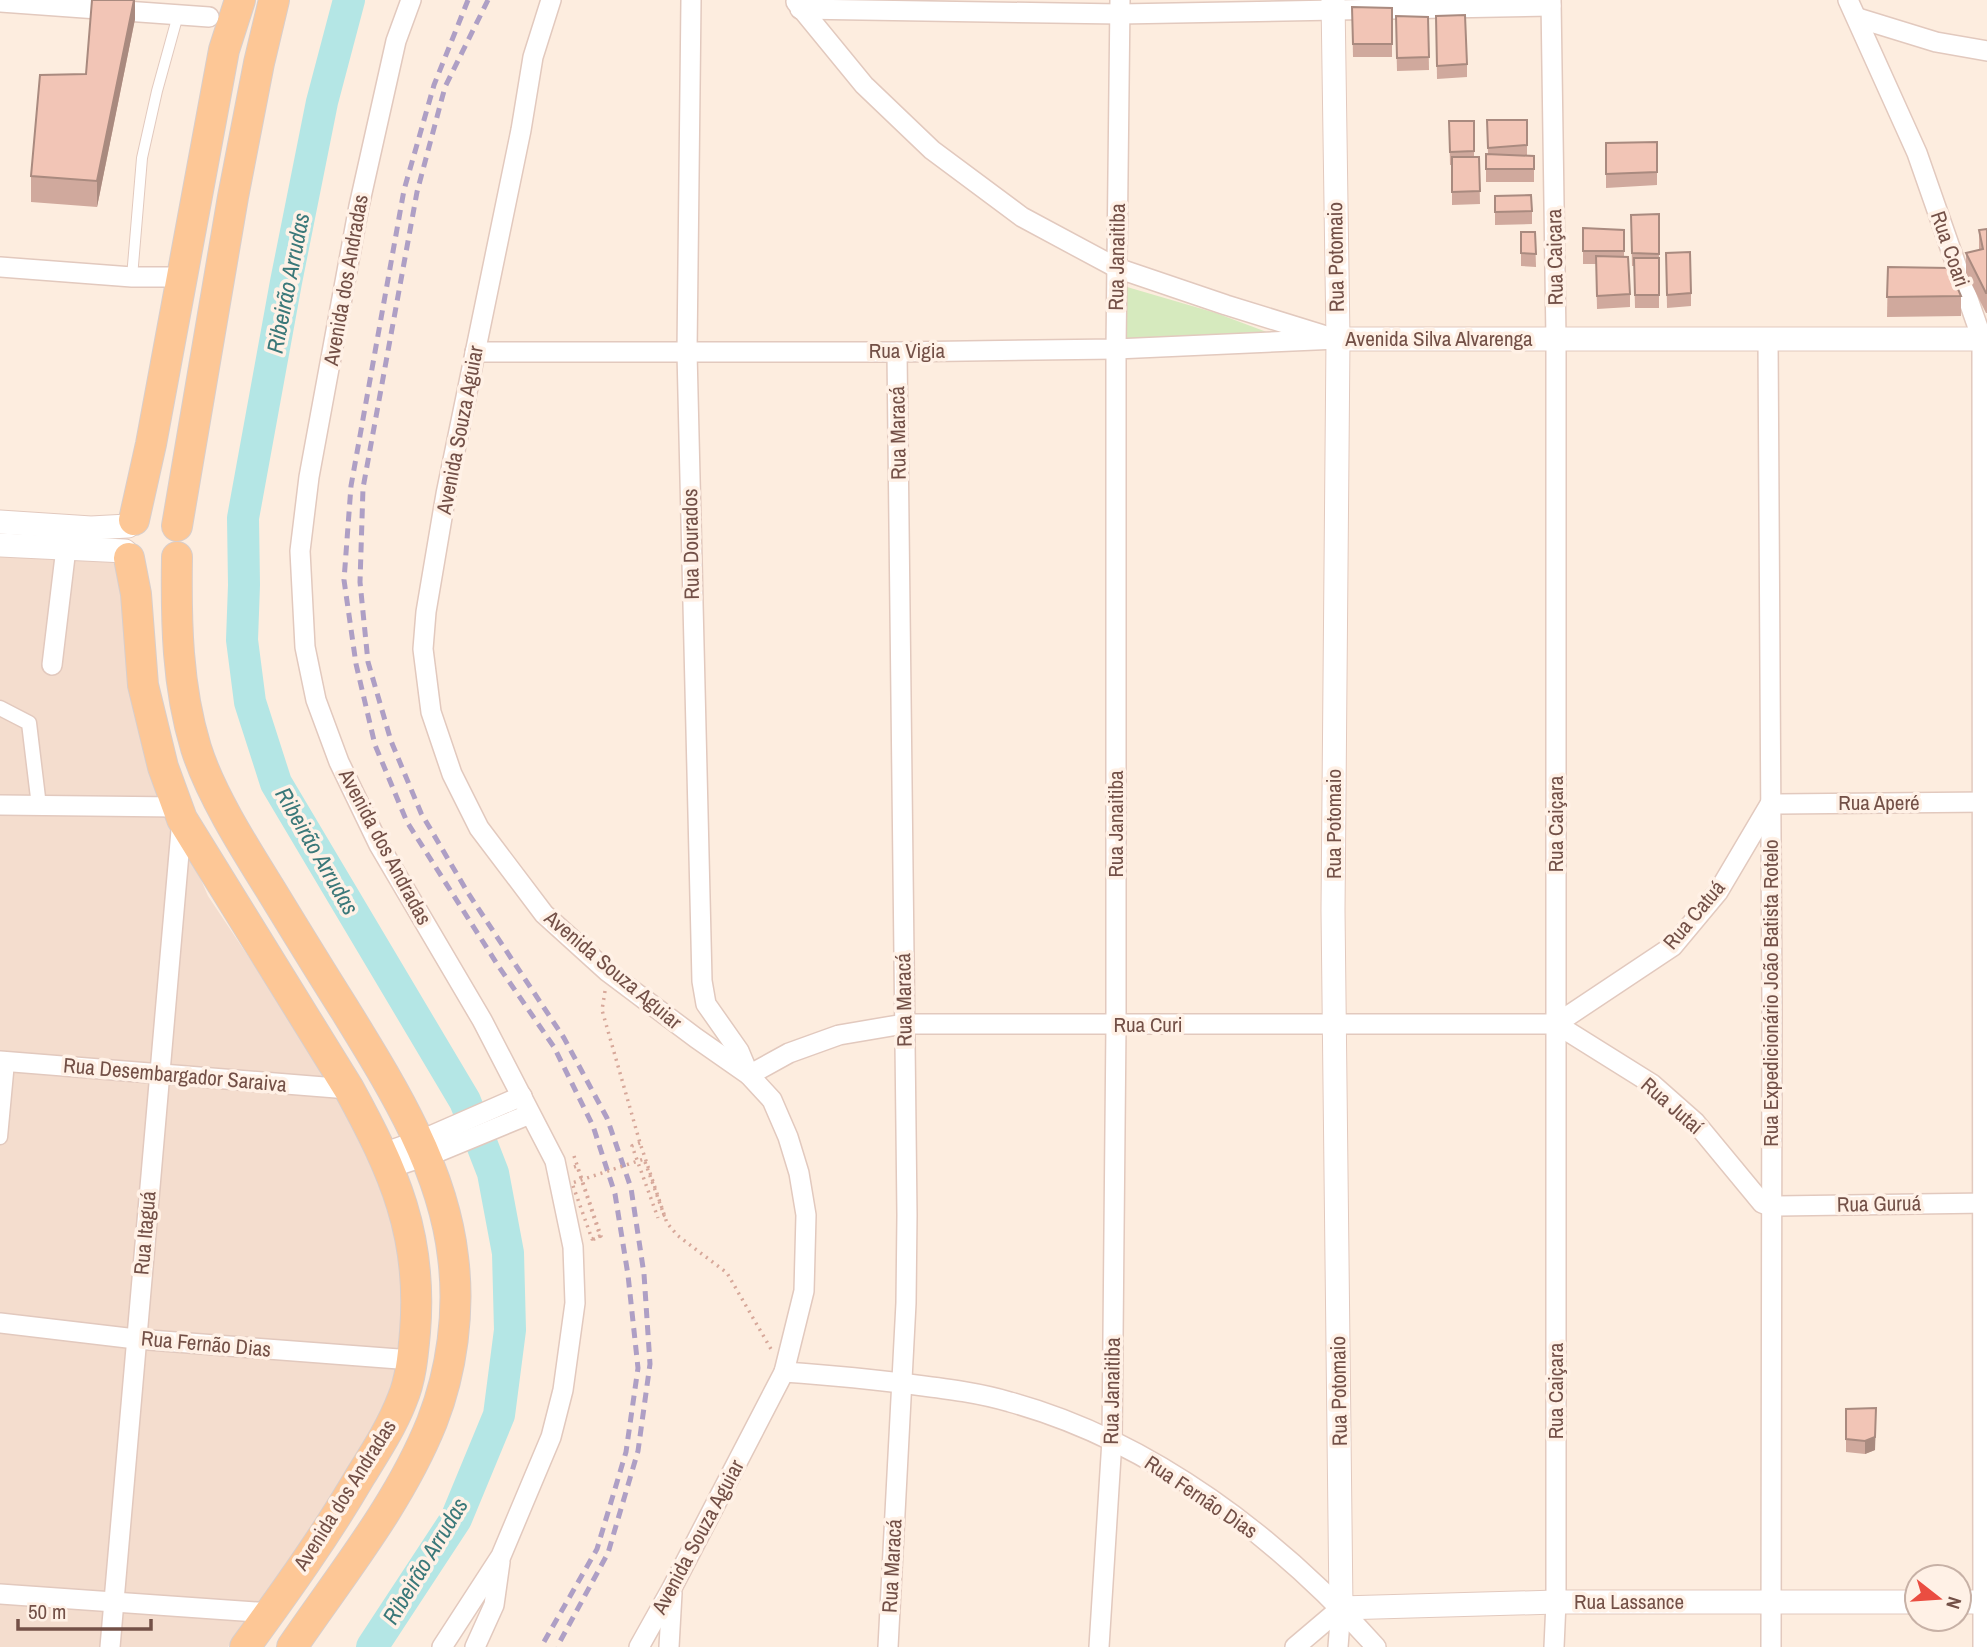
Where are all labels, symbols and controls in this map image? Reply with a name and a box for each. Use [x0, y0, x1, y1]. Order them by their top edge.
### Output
street label: Avenida dos Andradas [316, 192, 375, 369]
street label: Rua Potomaio [1320, 202, 1351, 312]
street label: Rua Janaitiba [1101, 203, 1132, 311]
street label: Rua Coari [1924, 207, 1977, 291]
street label: Rua Caiçara [1539, 208, 1570, 306]
water label: Ribeirão Arrudas [259, 210, 316, 356]
street label: Avenida Silva Alvarenga [1344, 324, 1533, 353]
street label: Rua Vigia [869, 336, 946, 365]
street label: Avenida Souza Aguiar [429, 343, 490, 518]
street label: Rua Maracá [882, 385, 913, 480]
street label: Rua Dourados [675, 488, 706, 600]
street label: Avenida dos Andradas [332, 763, 439, 930]
street label: Rua Potomaio [1319, 769, 1348, 879]
street label: Rua Janaitiba [1101, 770, 1130, 878]
street label: Rua Caiçara [1541, 775, 1570, 872]
water label: Ribeirão Arrudas [268, 781, 366, 920]
street label: Rua Aperé [1838, 788, 1920, 817]
street label: Rua Expedicionário João Batista Rotelo [1756, 839, 1785, 1147]
street label: Rua Catuá [1656, 874, 1731, 956]
street label: Avenida Souza Aguiar [538, 903, 688, 1036]
street label: Rua Maracá [888, 952, 919, 1047]
street label: Rua Curi [1114, 1010, 1182, 1039]
street label: Rua Desembargador Saraiva [62, 1050, 288, 1099]
street label: Rua Jutaí [1635, 1070, 1710, 1141]
street label: Rua Guruá [1837, 1188, 1922, 1219]
street label: Rua Itaguá [126, 1189, 163, 1276]
street label: Rua Fernão Dias [140, 1323, 272, 1364]
street label: Rua Potomaio [1323, 1336, 1354, 1446]
street label: Rua Janaitiba [1096, 1337, 1127, 1445]
street label: Rua Caiçara [1541, 1342, 1570, 1439]
street label: Avenida dos Andradas [286, 1414, 403, 1577]
street label: Rua Fernão Dias [1139, 1448, 1263, 1545]
street label: Avenida Souza Aguiar [644, 1454, 751, 1620]
water label: Ribeirão Arrudas [375, 1492, 475, 1630]
street label: Rua Maracá [875, 1518, 908, 1614]
north arrow [1903, 1563, 1973, 1633]
street label: Rua Lassance [1574, 1587, 1684, 1616]
scale bar [18, 1588, 150, 1632]
text: N [1940, 1594, 1968, 1612]
text: 50 m [28, 1597, 66, 1626]

